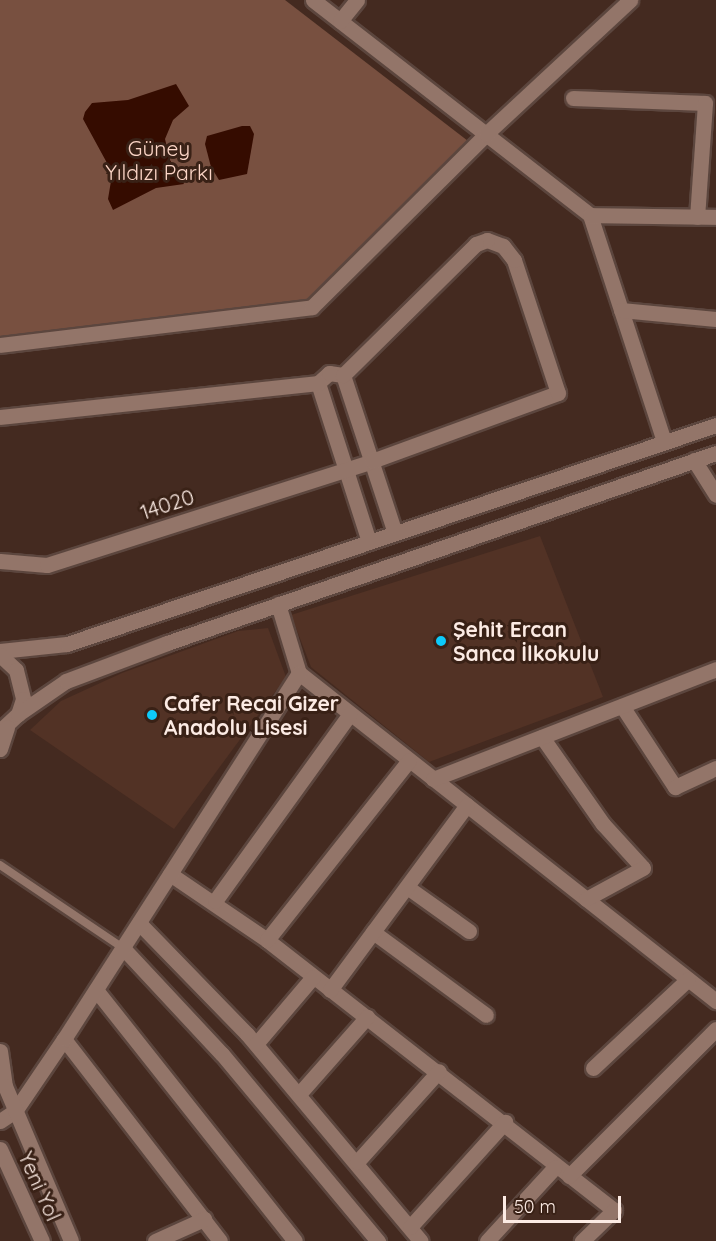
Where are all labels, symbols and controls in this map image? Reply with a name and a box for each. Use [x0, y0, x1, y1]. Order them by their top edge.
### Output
park label: Güney Yıldızı Parkı [105, 135, 213, 185]
street label: 14020 [137, 483, 197, 525]
place label: Şehit Ercan Sanca İlkokulu [453, 616, 599, 666]
marker: Şehit Ercan Sanca İlkokulu [434, 634, 448, 648]
place label: Cafer Recai Gizer Anadolu Lisesi [164, 690, 339, 740]
marker: Cafer Recai Gizer Anadolu Lisesi [145, 708, 159, 722]
street label: Yeni Yol [14, 1147, 66, 1225]
scale bar [506, 1184, 624, 1222]
text: 50 m [514, 1195, 556, 1218]

